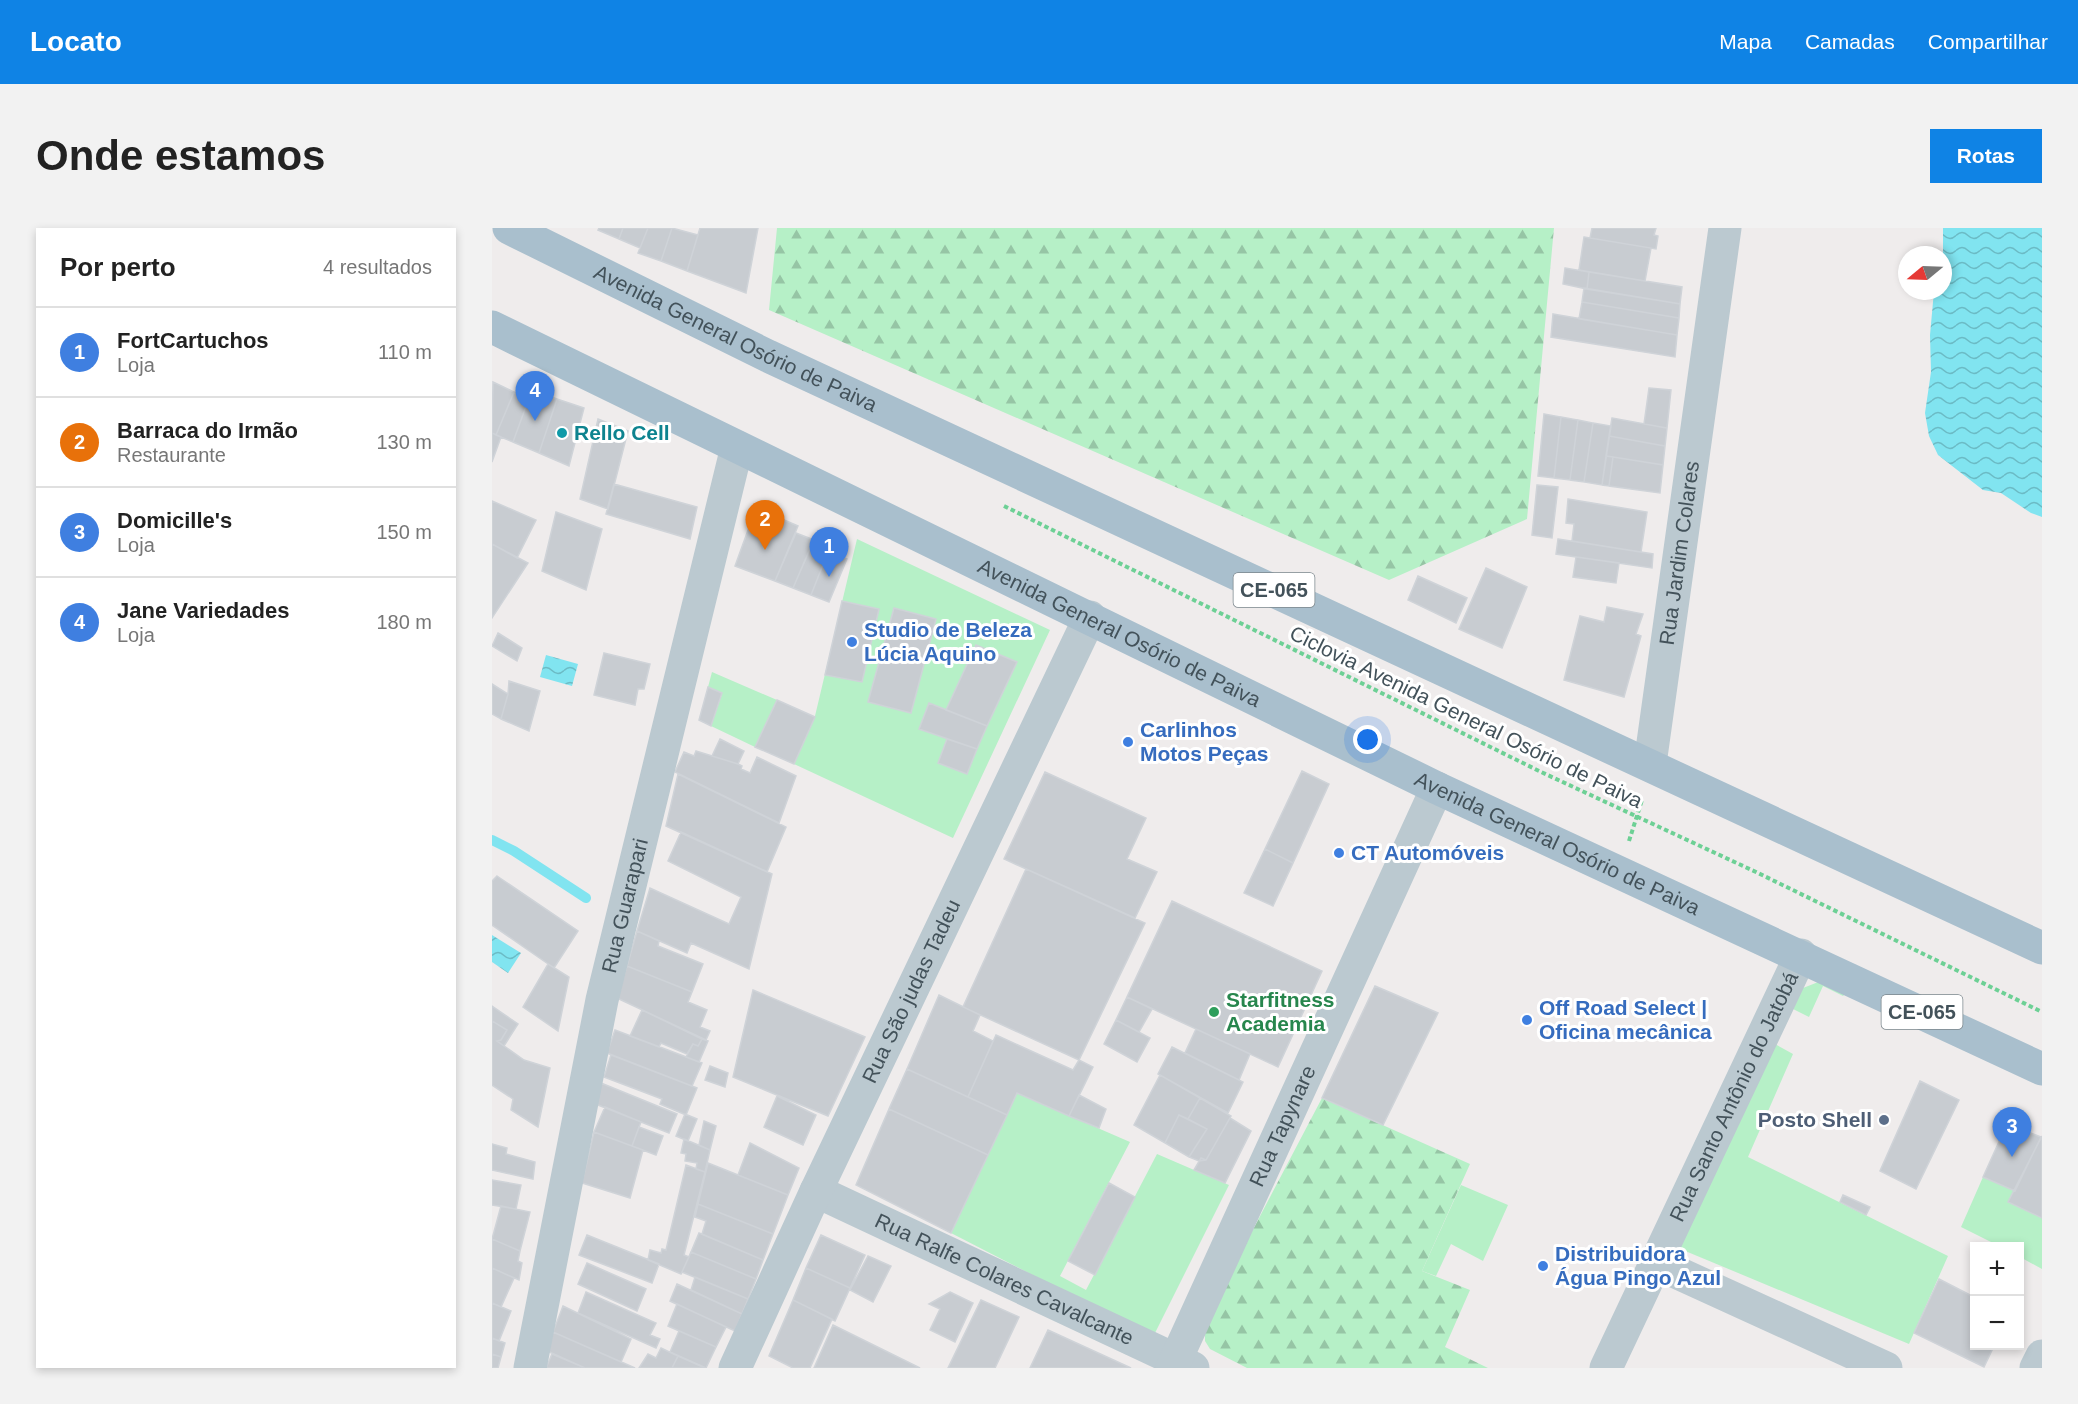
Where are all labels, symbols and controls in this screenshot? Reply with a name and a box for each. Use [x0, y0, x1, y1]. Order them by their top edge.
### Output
text: Locato [30, 26, 122, 57]
text: Mapa [1719, 30, 1772, 53]
text: Camadas [1805, 30, 1895, 53]
text: Compartilhar [1928, 30, 2048, 53]
button: Rotas [1930, 129, 2042, 183]
text: Onde estamos [36, 132, 325, 179]
north arrow [1898, 246, 1952, 300]
text: Por perto [60, 252, 176, 282]
text: 4 resultados [323, 256, 432, 278]
street label: Avenida General Osório de Paiva [590, 260, 881, 416]
text: FortCartuchos [117, 328, 269, 353]
text: 1 [74, 341, 85, 363]
text: 110 m [378, 341, 432, 363]
text: Loja [117, 354, 155, 376]
pin: 4 [516, 372, 555, 421]
text: Barraca do Irmão [117, 418, 298, 443]
place label: Rello Cell [574, 421, 670, 444]
marker: Rello Cell [555, 426, 569, 440]
text: 2 [74, 431, 85, 453]
text: 130 m [376, 431, 432, 453]
text: Restaurante [117, 444, 226, 466]
street label: Rua Jardim Colares [1655, 459, 1703, 647]
pin: 2 [746, 500, 784, 550]
text: Domicille's [117, 508, 232, 533]
text: 3 [74, 521, 85, 543]
text: 150 m [376, 521, 432, 543]
pin: 1 [810, 528, 848, 577]
text: Loja [117, 534, 155, 556]
street label: Avenida General Osório de Paiva [975, 554, 1265, 711]
road number: CE-065 [1234, 573, 1314, 607]
text: Jane Variedades [117, 598, 289, 623]
text: 4 [74, 611, 85, 633]
text: 180 m [376, 611, 432, 633]
place label: Studio de Beleza Lúcia Aquino [864, 618, 1032, 665]
street label: Ciclovia Avenida General Osório de Paiva [1286, 621, 1647, 812]
text: Loja [117, 624, 155, 646]
marker: Studio de Beleza Lúcia Aquino [845, 635, 859, 649]
place label: Carlinhos Motos Peças [1140, 718, 1268, 765]
your location [1353, 725, 1382, 754]
marker: Carlinhos Motos Peças [1121, 735, 1135, 749]
street label: Avenida General Osório de Paiva [1411, 767, 1704, 920]
street label: Rua Guarapari [597, 836, 652, 975]
place label: CT Automóveis [1351, 841, 1504, 864]
marker: CT Automóveis [1332, 846, 1346, 860]
street label: Rua São judas Tadeu [857, 896, 964, 1086]
street label: Rua Santo Antônio do Jatobá [1665, 968, 1803, 1225]
place label: Starfitness Academia [1226, 988, 1335, 1035]
road number: CE-065 [1882, 995, 1962, 1029]
place label: Off Road Select | Oficina mecânica [1539, 996, 1712, 1043]
marker: Starfitness Academia [1207, 1005, 1221, 1019]
marker: Off Road Select | Oficina mecânica [1520, 1013, 1534, 1027]
street label: Rua Tapynare [1245, 1062, 1320, 1190]
place label: Posto Shell [1758, 1108, 1872, 1131]
pin: 3 [1992, 1108, 2032, 1157]
marker: Posto Shell [1877, 1113, 1891, 1127]
street label: Rua Ralfe Colares Cavalcante [872, 1208, 1137, 1349]
place label: Distribuidora Água Pingo Azul [1555, 1242, 1721, 1289]
map controls [1970, 1242, 2024, 1350]
button: + [1970, 1242, 2024, 1296]
marker: Distribuidora Água Pingo Azul [1536, 1259, 1550, 1273]
button: − [1970, 1296, 2024, 1350]

